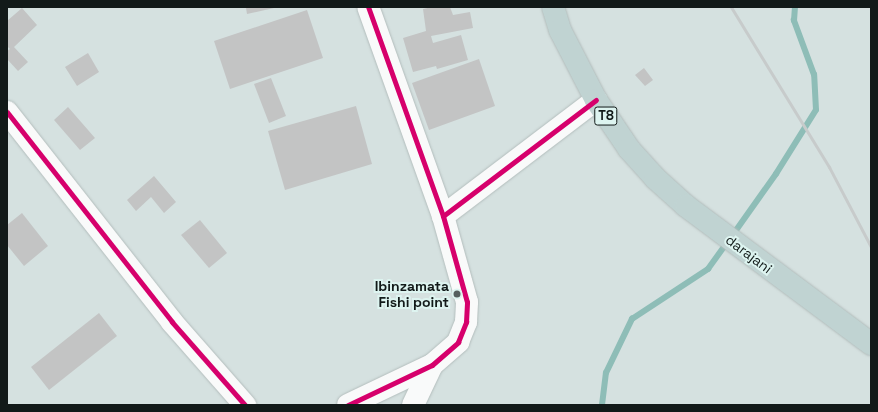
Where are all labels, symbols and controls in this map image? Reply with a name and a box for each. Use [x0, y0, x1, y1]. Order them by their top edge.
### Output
road number: T8 [594, 105, 618, 127]
street label: darajani [723, 231, 775, 277]
place label: Ibinzamata Fishi point [375, 278, 449, 310]
marker: Ibinzamata Fishi point [452, 289, 462, 299]

